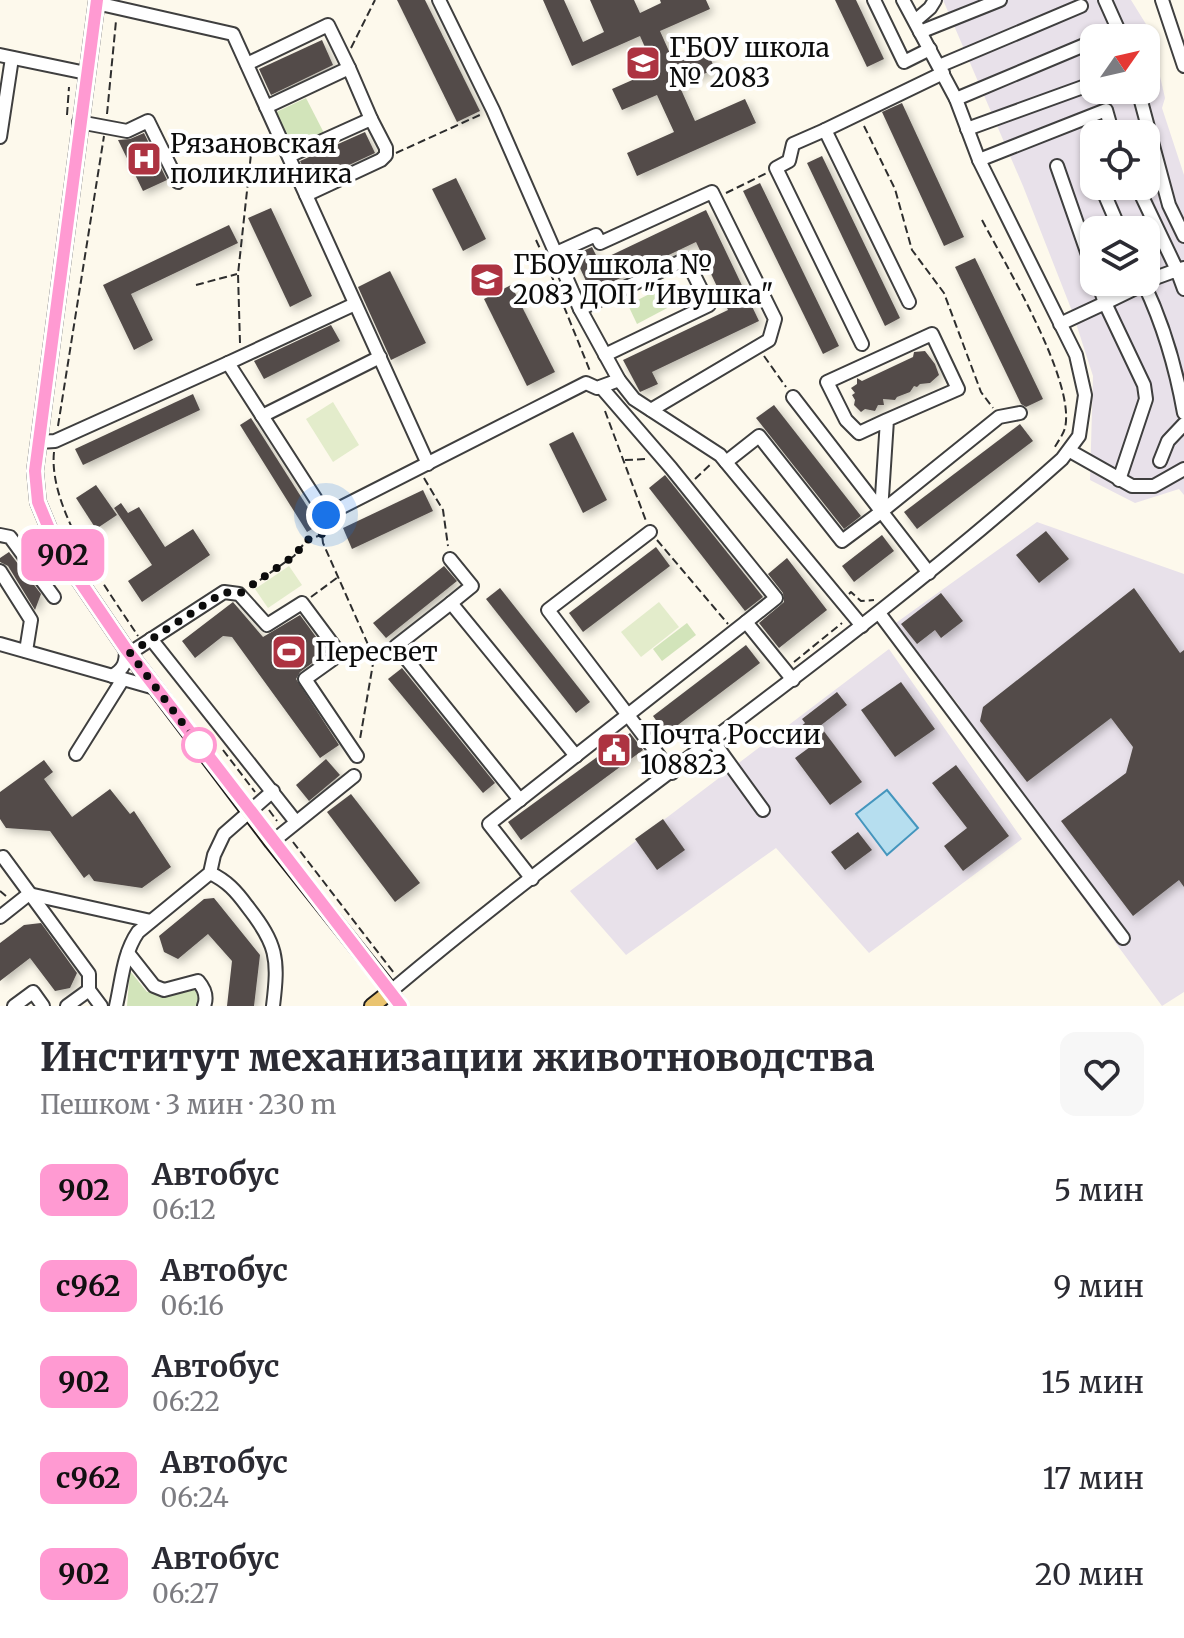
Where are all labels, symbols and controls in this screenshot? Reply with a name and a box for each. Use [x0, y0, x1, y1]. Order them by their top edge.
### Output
north arrow [1080, 24, 1160, 104]
map controls [1080, 24, 1160, 296]
place label: ГБОУ школа № 2083 [669, 31, 830, 94]
school or university icon: ГБОУ школа № 2083 [624, 44, 662, 82]
button: locate [1080, 120, 1160, 200]
place label: Рязановская поликлиника [170, 127, 352, 190]
hospital icon: Рязановская поликлиника [125, 140, 163, 178]
button: layers [1080, 216, 1160, 296]
place label: ГБОУ школа № 2083 ДОП "Ивушка" [513, 248, 774, 311]
school or university icon: ГБОУ школа № 2083 ДОП "Ивушка" [468, 261, 506, 299]
your location [306, 495, 346, 535]
line badge: 902 [17, 529, 109, 581]
text: 902 [37, 537, 89, 573]
sports icon: Пересвет [270, 633, 308, 671]
place label: Пересвет [315, 635, 438, 668]
place label: Почта России 108823 [640, 718, 821, 781]
unlabelled marker [182, 728, 216, 762]
public building icon: Почта России 108823 [595, 731, 633, 769]
button: heart [1060, 1032, 1144, 1116]
text: Институт механизации животноводства [40, 1034, 875, 1081]
text: Пешком · 3 мин · 230 m [40, 1088, 336, 1121]
text: Автобус [152, 1155, 279, 1193]
text: 5 мин [1054, 1171, 1144, 1209]
text: 902 [58, 1172, 110, 1208]
text: 06:12 [152, 1193, 216, 1226]
text: Автобус [161, 1251, 288, 1289]
text: 9 мин [1053, 1267, 1144, 1305]
text: с962 [56, 1268, 121, 1304]
text: 06:16 [161, 1289, 224, 1322]
text: Автобус [152, 1347, 279, 1385]
text: 15 мин [1041, 1363, 1144, 1401]
text: 902 [58, 1364, 110, 1400]
text: 06:22 [152, 1385, 220, 1418]
text: Автобус [161, 1443, 288, 1481]
text: 17 мин [1042, 1459, 1144, 1497]
text: с962 [56, 1460, 121, 1496]
text: 06:24 [161, 1481, 229, 1514]
text: Автобус [152, 1539, 279, 1577]
text: 20 мин [1035, 1555, 1144, 1593]
text: 902 [58, 1556, 110, 1592]
text: 06:27 [152, 1577, 219, 1610]

